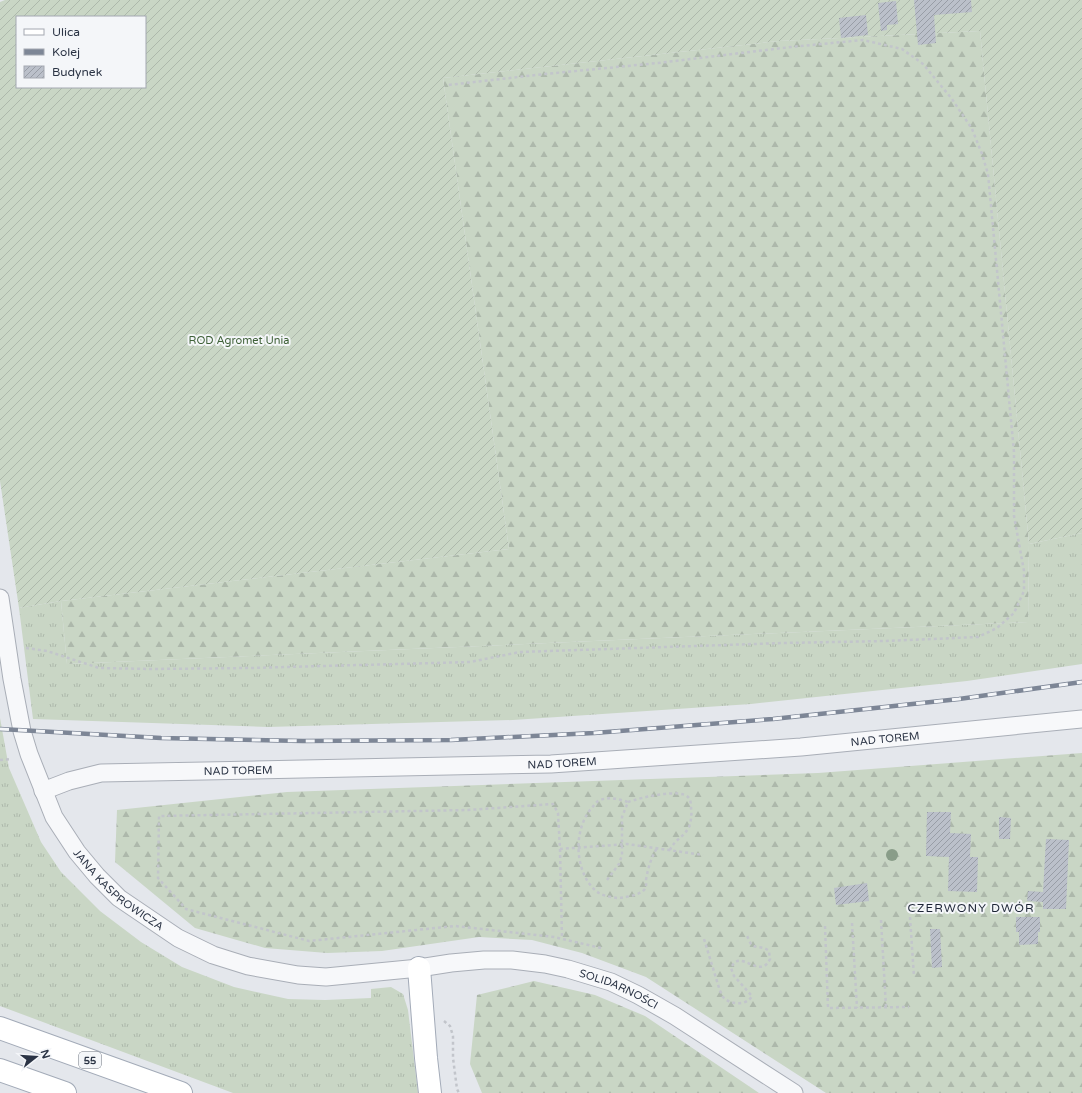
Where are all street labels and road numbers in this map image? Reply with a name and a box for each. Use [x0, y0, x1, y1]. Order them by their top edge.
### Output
street label: NAD TOREM [850, 729, 920, 749]
street label: NAD TOREM [527, 755, 597, 771]
street label: NAD TOREM [203, 764, 273, 778]
street label: JANA KASPROWICZA [70, 847, 166, 933]
street label: SOLIDARNOŚCI [578, 967, 660, 1012]
road number: 55 [79, 1052, 101, 1068]

